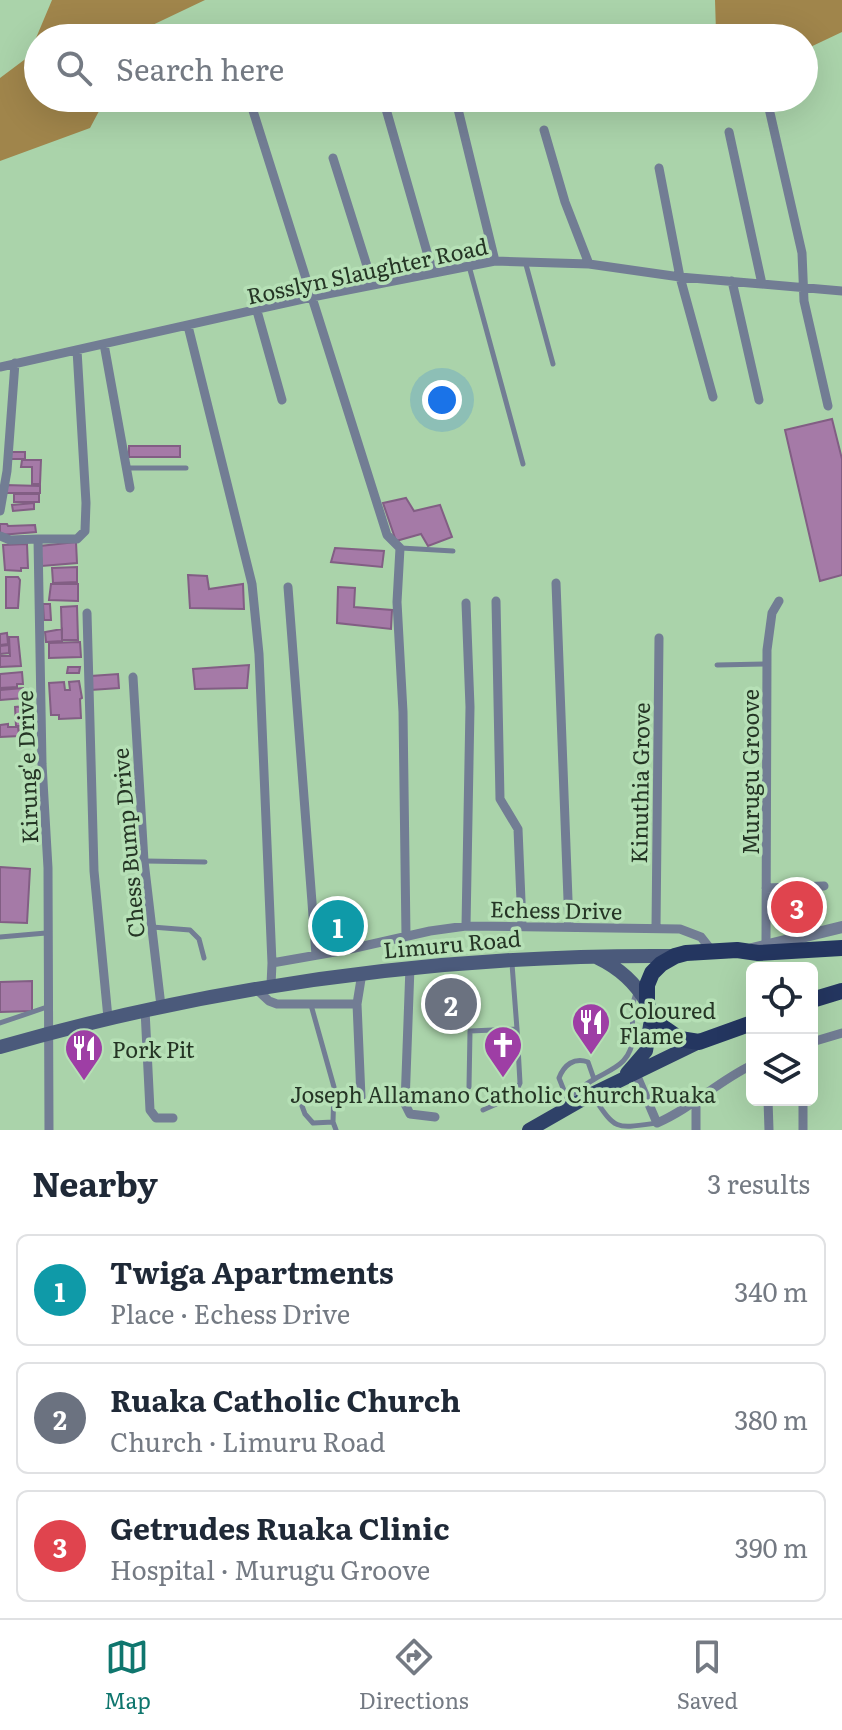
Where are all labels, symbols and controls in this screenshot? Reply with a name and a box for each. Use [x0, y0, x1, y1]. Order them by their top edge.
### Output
search box [24, 24, 818, 112]
icon: search [52, 46, 96, 90]
text: Search here [116, 46, 284, 90]
street label: Rosslyn Slaughter Road [243, 228, 491, 312]
your location [422, 380, 462, 420]
street label: Murugu Groove [733, 689, 766, 855]
street label: Kirung'e Drive [7, 690, 45, 844]
street label: Kinuthia Grove [621, 702, 657, 864]
street label: Chess Bump Drive [102, 747, 152, 939]
pin: 3 [771, 877, 823, 937]
street label: Echess Drive [489, 891, 623, 927]
pin: 1 [312, 896, 364, 956]
street label: Limuru Road [382, 921, 522, 965]
map controls [746, 962, 818, 1106]
button: locate [746, 962, 818, 1034]
pin: 2 [425, 974, 477, 1034]
place label: Coloured Flame [619, 993, 716, 1051]
restaurant icon: Coloured Flame [570, 1001, 612, 1056]
church icon: Joseph Allamano Catholic Church Ruaka [482, 1024, 524, 1079]
restaurant icon: Pork Pit [63, 1027, 105, 1082]
place label: Pork Pit [112, 1032, 195, 1065]
button: layers [746, 1034, 818, 1106]
place label: Joseph Allamano Catholic Church Ruaka [290, 1077, 716, 1110]
text: Nearby [32, 1157, 158, 1207]
text: 3 results [707, 1163, 810, 1202]
text: Twiga Apartments [110, 1249, 394, 1293]
text: 1 [55, 1271, 65, 1310]
text: 340 m [734, 1271, 808, 1310]
text: Place · Echess Drive [110, 1293, 350, 1332]
text: Ruaka Catholic Church [110, 1377, 461, 1421]
text: 2 [53, 1399, 67, 1438]
text: 380 m [734, 1399, 808, 1438]
text: Church · Limuru Road [110, 1421, 385, 1460]
text: Getrudes Ruaka Clinic [110, 1505, 449, 1549]
text: 3 [53, 1527, 67, 1566]
text: 390 m [735, 1527, 808, 1566]
text: Hospital · Murugu Groove [110, 1549, 430, 1588]
tab: Map [104, 1635, 151, 1716]
tab: Directions [359, 1635, 469, 1716]
tab: Saved [677, 1635, 738, 1716]

